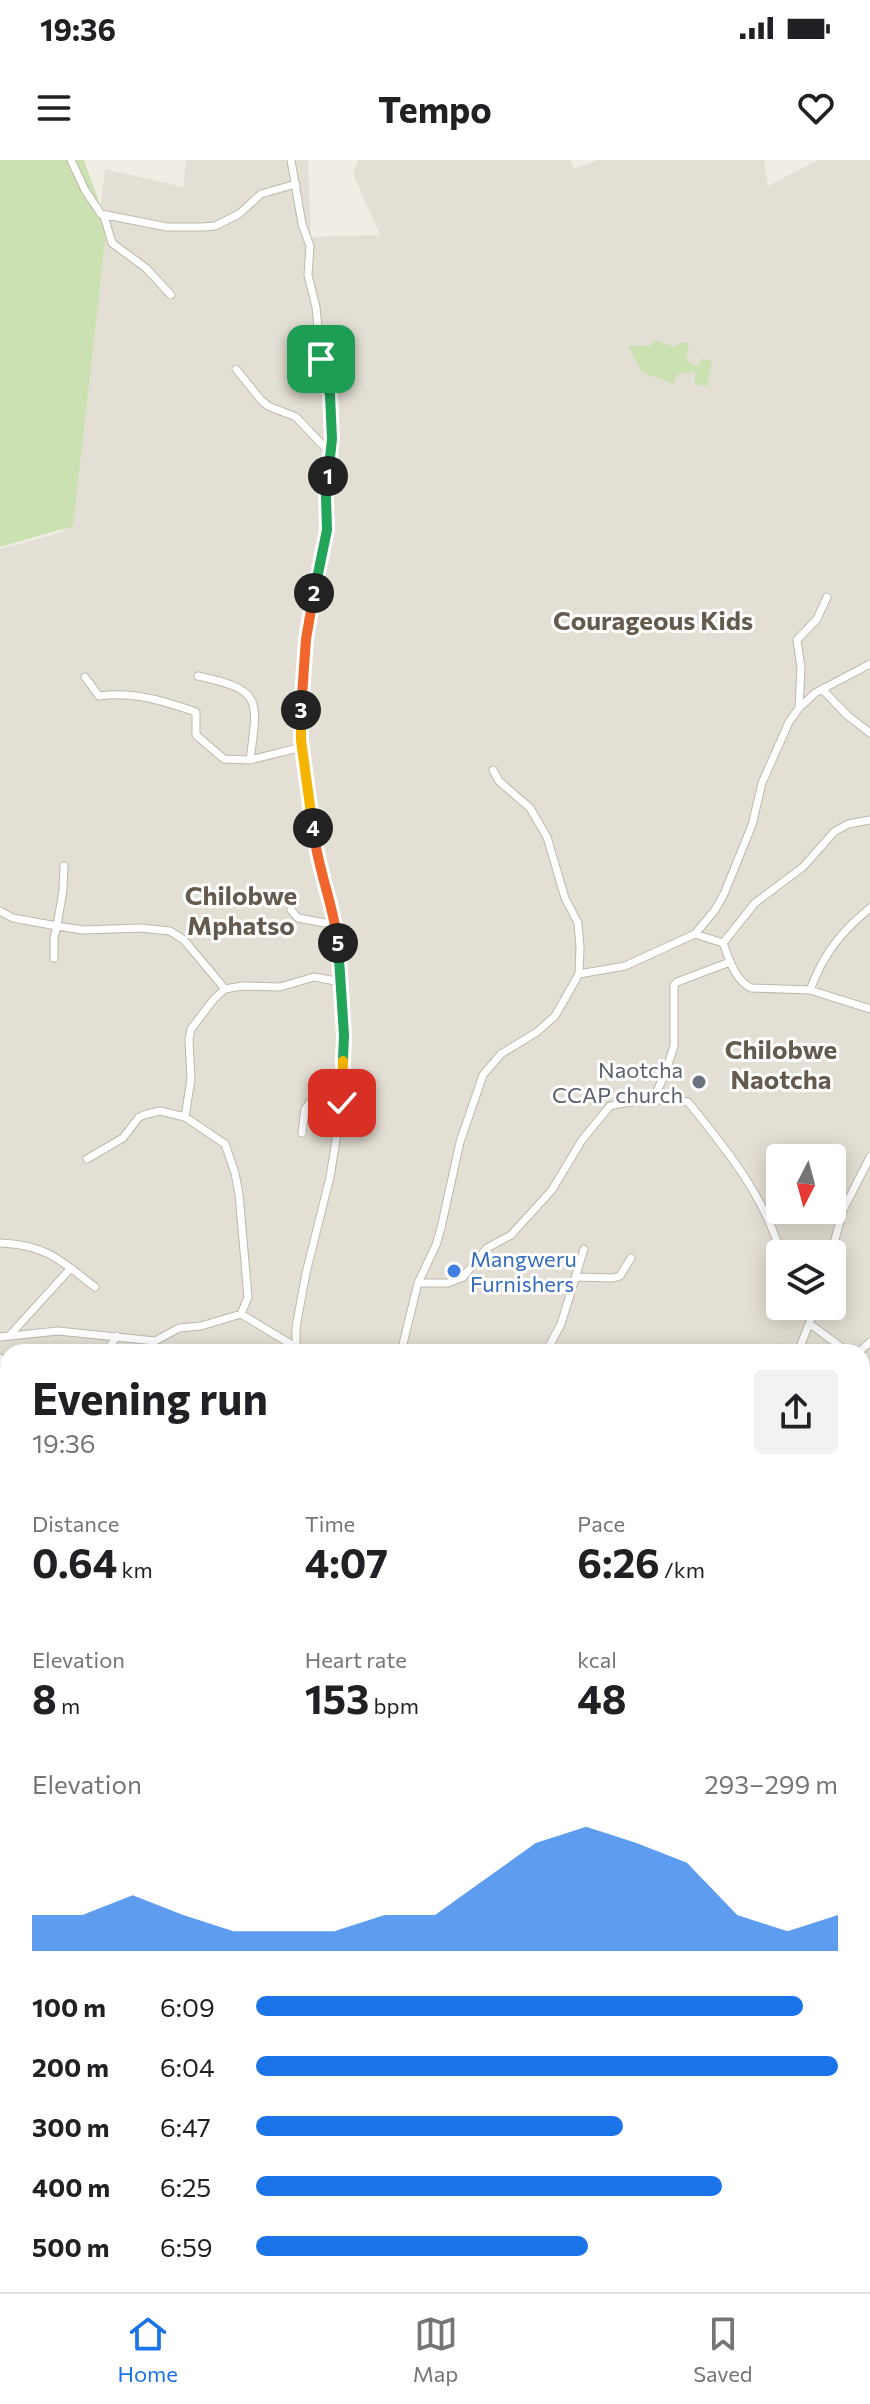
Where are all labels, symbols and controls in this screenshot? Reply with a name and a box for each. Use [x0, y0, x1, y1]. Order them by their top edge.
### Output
text: 19:36 [40, 10, 116, 47]
icon: menu [32, 86, 76, 130]
text: Tempo [378, 86, 492, 130]
icon: heart [794, 86, 838, 130]
pin [287, 325, 355, 393]
icon: arrive [299, 337, 343, 381]
pin: 1 [308, 456, 348, 496]
text: 1 [323, 462, 333, 489]
pin: 2 [294, 573, 334, 613]
text: 2 [308, 579, 320, 606]
district label: Courageous Kids [553, 604, 753, 635]
pin: 3 [281, 690, 321, 730]
text: 3 [295, 696, 307, 723]
pin: 4 [293, 808, 333, 848]
text: 4 [306, 814, 320, 841]
district label: Chilobwe Mphatso [185, 879, 297, 940]
pin: 5 [318, 923, 358, 963]
text: 5 [332, 929, 344, 956]
district label: Chilobwe Naotcha [725, 1033, 837, 1094]
place label: Naotcha CCAP church [552, 1056, 683, 1108]
pin [308, 1069, 376, 1137]
marker: Naotcha CCAP church [690, 1073, 708, 1091]
icon: check [320, 1081, 364, 1125]
north arrow [766, 1144, 846, 1224]
map controls [766, 1144, 846, 1320]
button: layers [766, 1240, 846, 1320]
place label: Mangweru Furnishers [470, 1245, 577, 1297]
marker: Mangweru Furnishers [445, 1262, 463, 1280]
text: Evening run [32, 1370, 268, 1424]
button: share [754, 1370, 838, 1454]
text: 19:36 [32, 1427, 96, 1458]
text: Distance [32, 1510, 119, 1537]
text: Time [305, 1510, 355, 1537]
text: Pace [577, 1510, 625, 1537]
text: 0.64 [32, 1537, 117, 1586]
text: 4:07 [305, 1537, 388, 1586]
text: 6:26 [577, 1537, 660, 1586]
text: km [117, 1556, 153, 1583]
text: /km [660, 1556, 705, 1583]
text: Elevation [32, 1646, 125, 1673]
text: Heart rate [305, 1646, 407, 1673]
text: kcal [577, 1646, 617, 1673]
text: 8 [32, 1673, 57, 1722]
text: 153 [305, 1673, 369, 1722]
text: 48 [577, 1673, 627, 1722]
text: m [57, 1692, 80, 1719]
text: bpm [369, 1692, 419, 1719]
text: Elevation [32, 1768, 142, 1799]
text: 293–299 m [704, 1768, 838, 1799]
text: 100 m [32, 1991, 106, 2022]
text: 6:09 [160, 1991, 215, 2022]
text: 200 m [32, 2051, 109, 2082]
text: 6:04 [160, 2051, 214, 2082]
text: 300 m [32, 2111, 109, 2142]
text: 6:47 [160, 2111, 211, 2142]
text: 400 m [32, 2171, 110, 2202]
text: 6:25 [160, 2171, 211, 2202]
text: 500 m [32, 2231, 109, 2262]
text: 6:59 [160, 2231, 213, 2262]
tab: Home [117, 2312, 178, 2387]
tab: Map [413, 2312, 458, 2387]
tab: Saved [693, 2312, 753, 2387]

